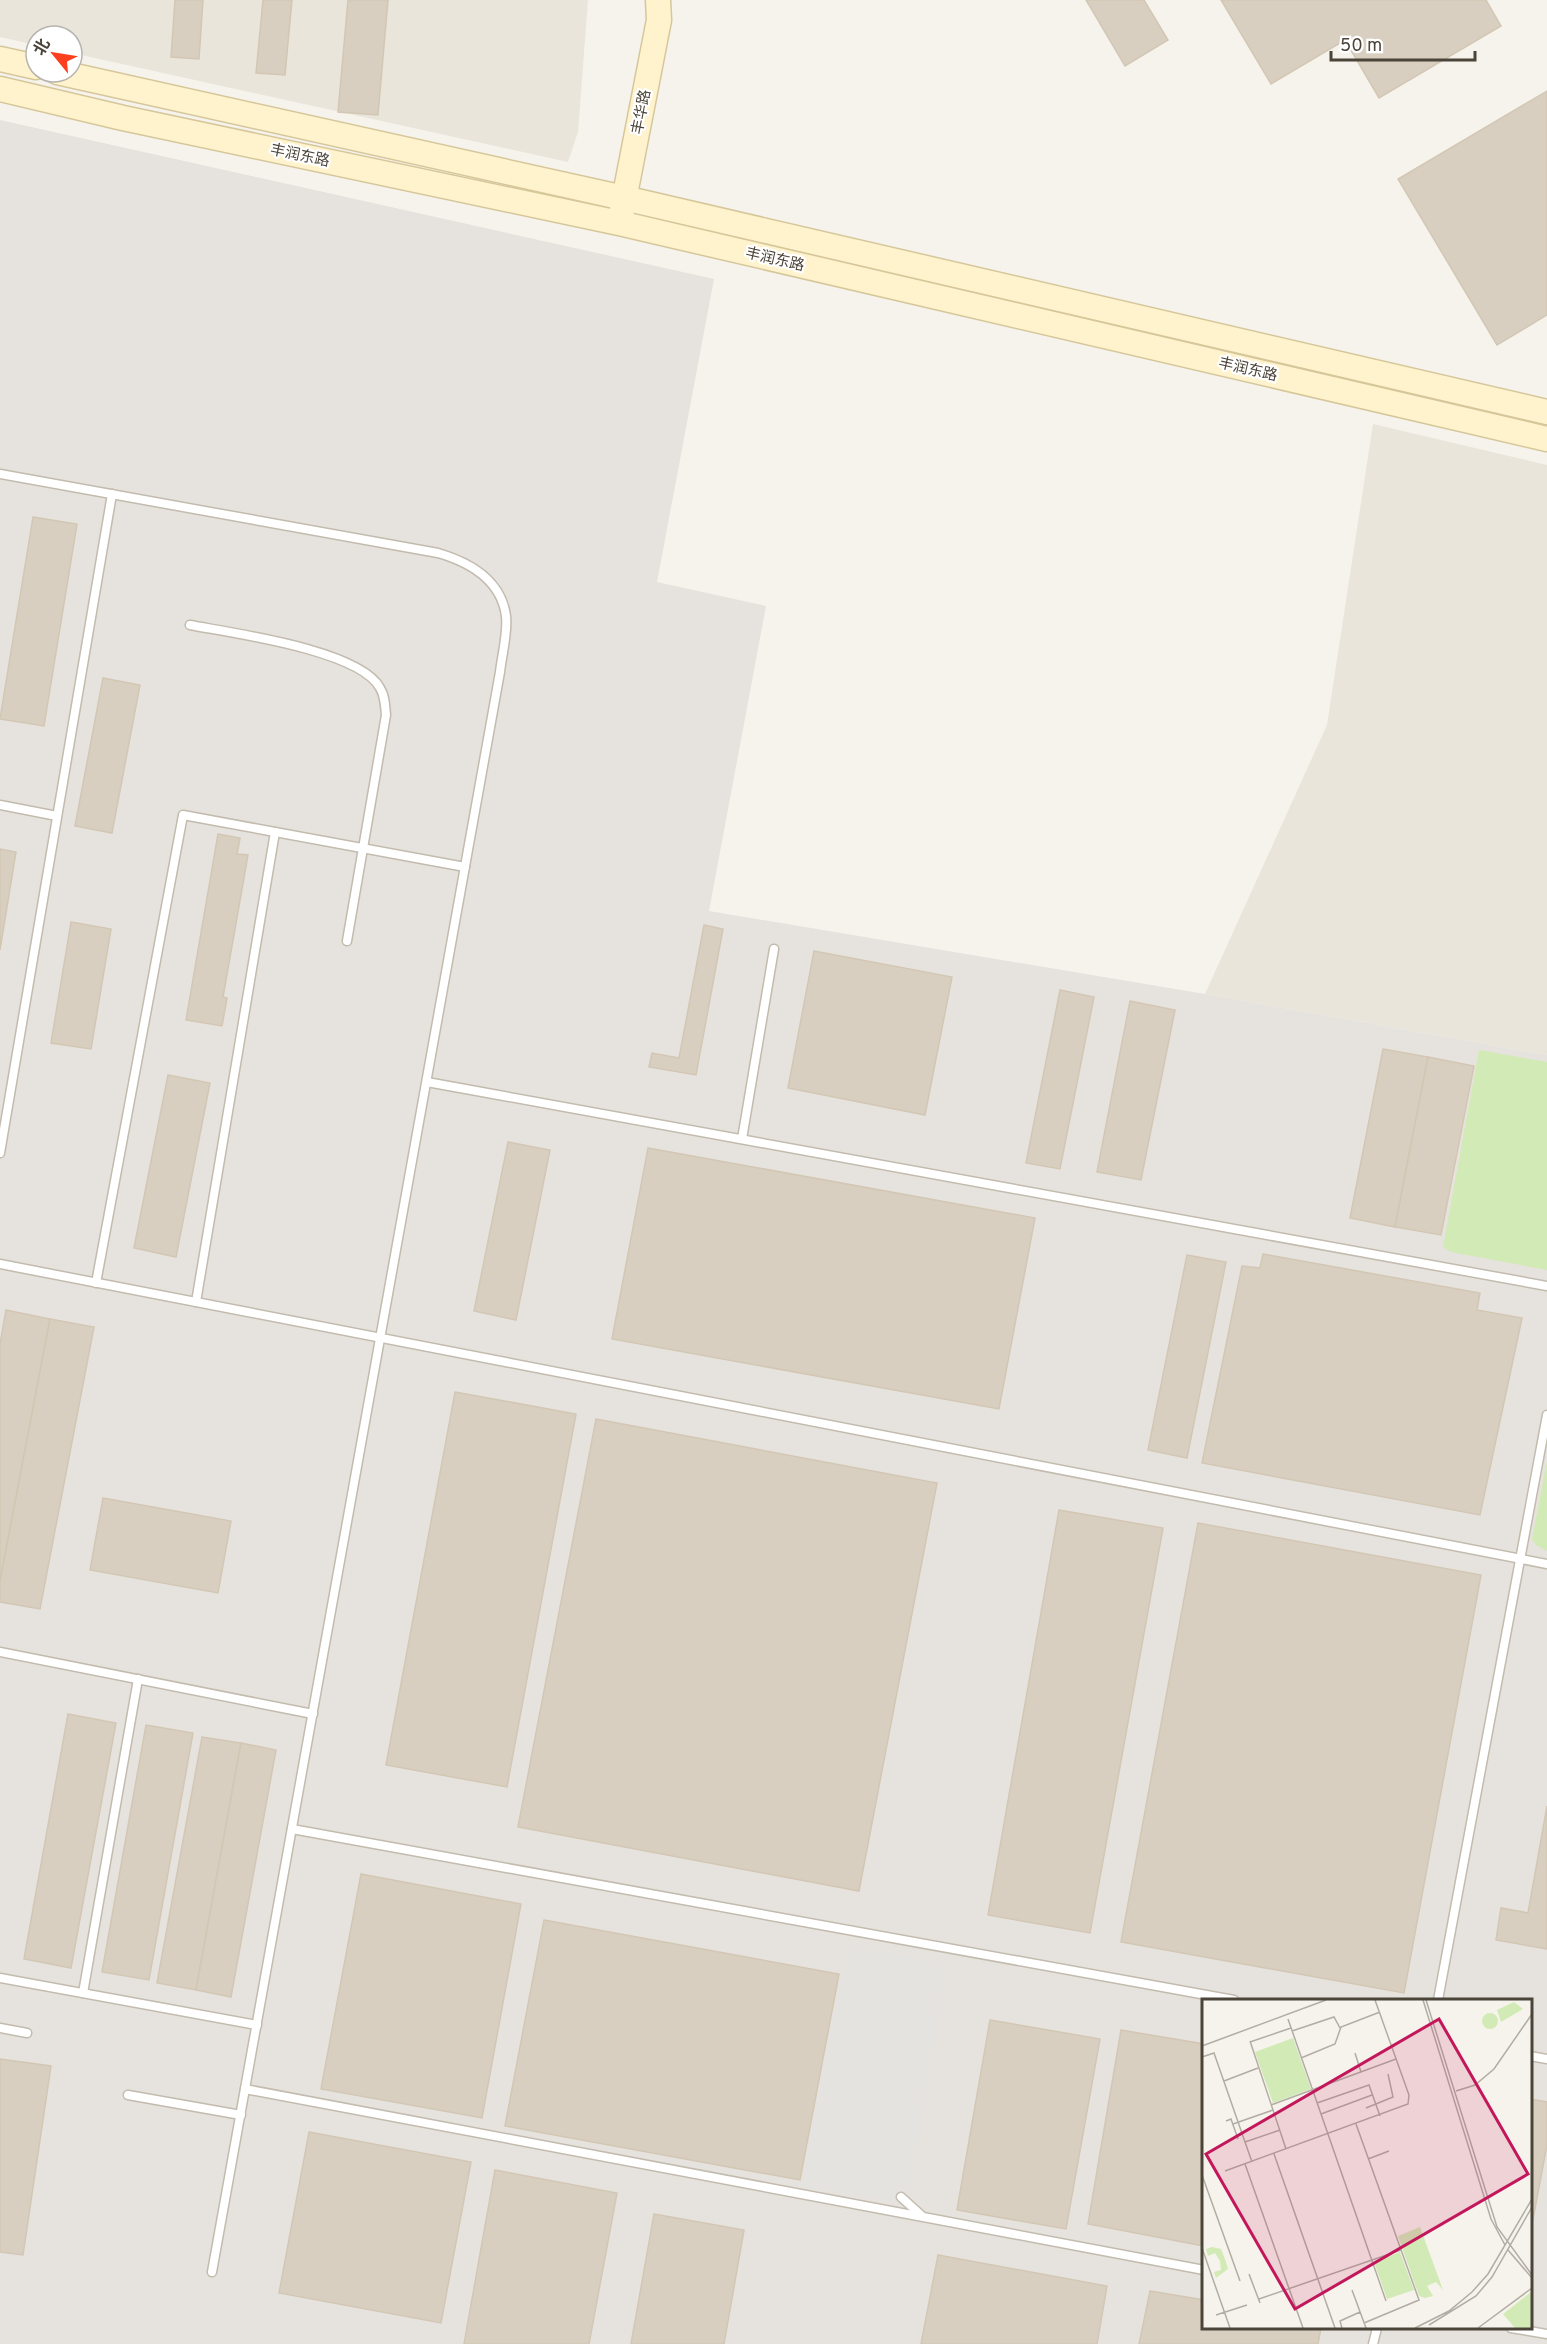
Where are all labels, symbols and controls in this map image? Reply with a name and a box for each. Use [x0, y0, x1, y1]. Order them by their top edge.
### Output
north arrow [24, 24, 84, 84]
scale bar [1331, 24, 1475, 62]
text: 50 m [1340, 35, 1382, 58]
text: 北 [30, 36, 55, 59]
street label: 丰华路 [628, 88, 656, 136]
street label: 丰润东路 [268, 141, 331, 172]
street label: 丰润东路 [743, 244, 806, 276]
street label: 丰润东路 [1216, 354, 1279, 386]
inset map [1202, 1999, 1532, 2329]

